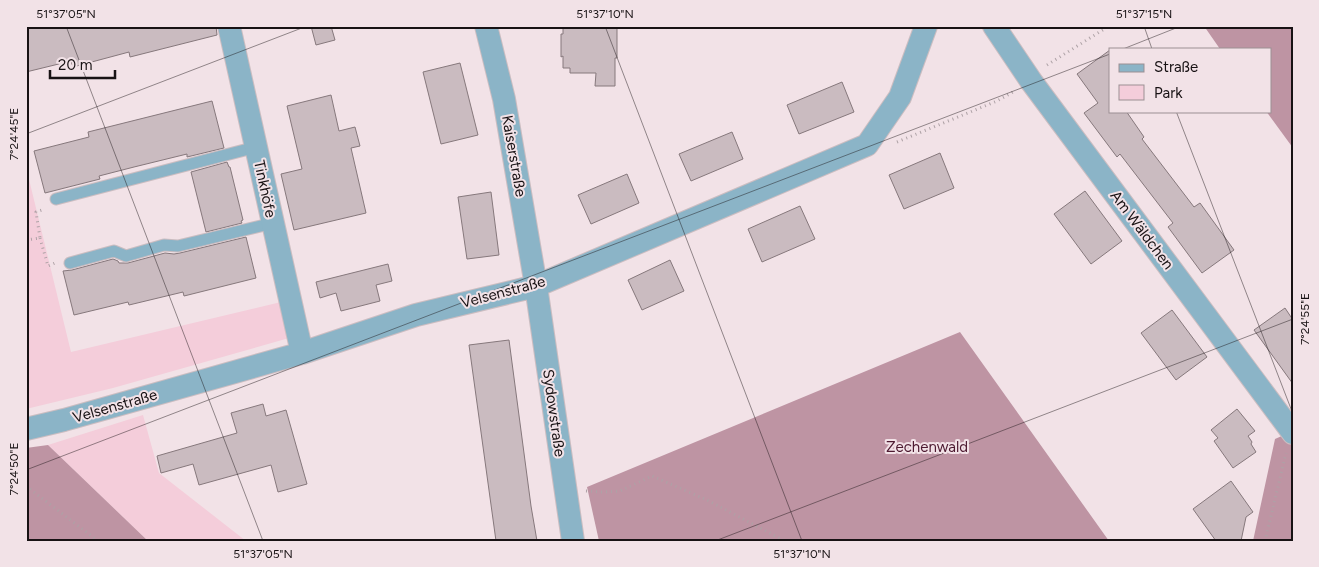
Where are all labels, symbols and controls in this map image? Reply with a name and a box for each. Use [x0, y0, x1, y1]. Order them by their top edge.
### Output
text: 51°37'05"N [36, 7, 96, 21]
text: 51°37'10"N [576, 7, 634, 21]
text: 51°37'15"N [1116, 7, 1172, 21]
scale bar [50, 48, 115, 80]
legend [1109, 48, 1272, 112]
text: 20 m [58, 56, 92, 74]
text: Straße [1154, 58, 1198, 76]
text: Park [1154, 84, 1183, 102]
text: 7°24'45"E [7, 108, 21, 160]
street label: Kaiserstraße [498, 114, 530, 198]
street label: Tinkhöfe [250, 159, 280, 219]
street label: Am Wäldchen [1107, 187, 1177, 273]
street label: Velsenstraße [459, 272, 547, 312]
text: 7°24'55"E [1298, 293, 1312, 345]
street label: Sydowstraße [539, 368, 569, 458]
street label: Velsenstraße [71, 385, 159, 427]
park label: Zechenwald [886, 438, 968, 456]
text: 7°24'50"E [7, 443, 21, 495]
text: 51°37'05"N [233, 547, 293, 561]
text: 51°37'10"N [773, 547, 831, 561]

